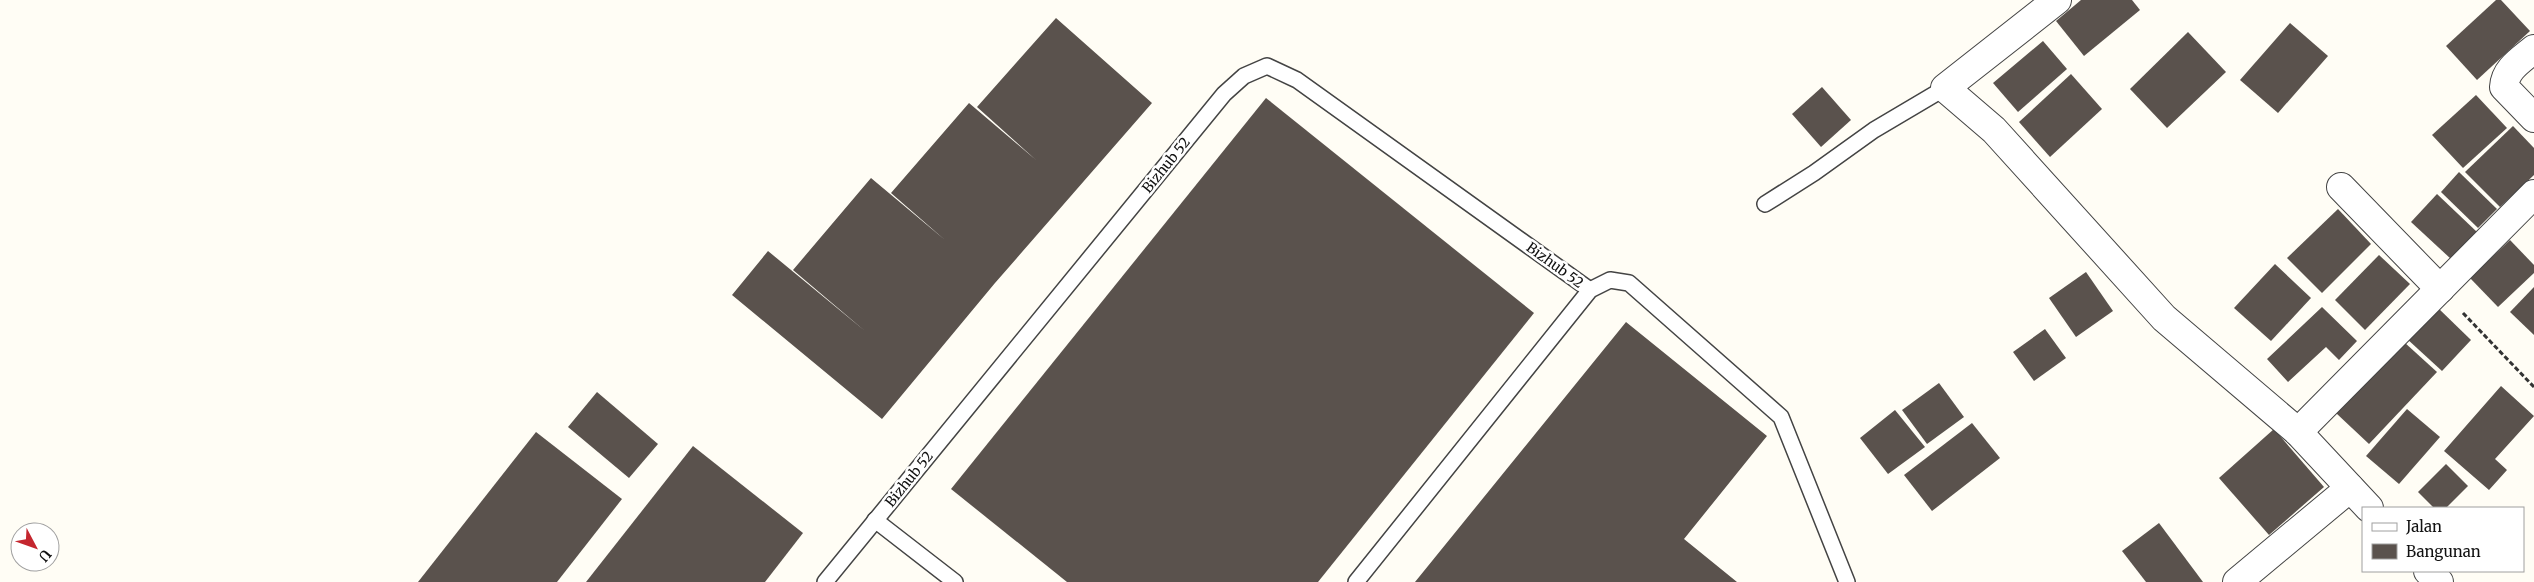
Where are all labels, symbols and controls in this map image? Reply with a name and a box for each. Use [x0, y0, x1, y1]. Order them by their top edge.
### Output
street label: Bizhub 52 [1138, 134, 1194, 196]
street label: Bizhub 52 [1523, 238, 1587, 292]
street label: Bizhub 52 [881, 448, 937, 510]
legend [2362, 507, 2524, 572]
text: Jalan [2405, 517, 2442, 536]
north arrow [10, 522, 60, 572]
text: Bangunan [2406, 542, 2481, 561]
text: U [34, 546, 55, 566]

